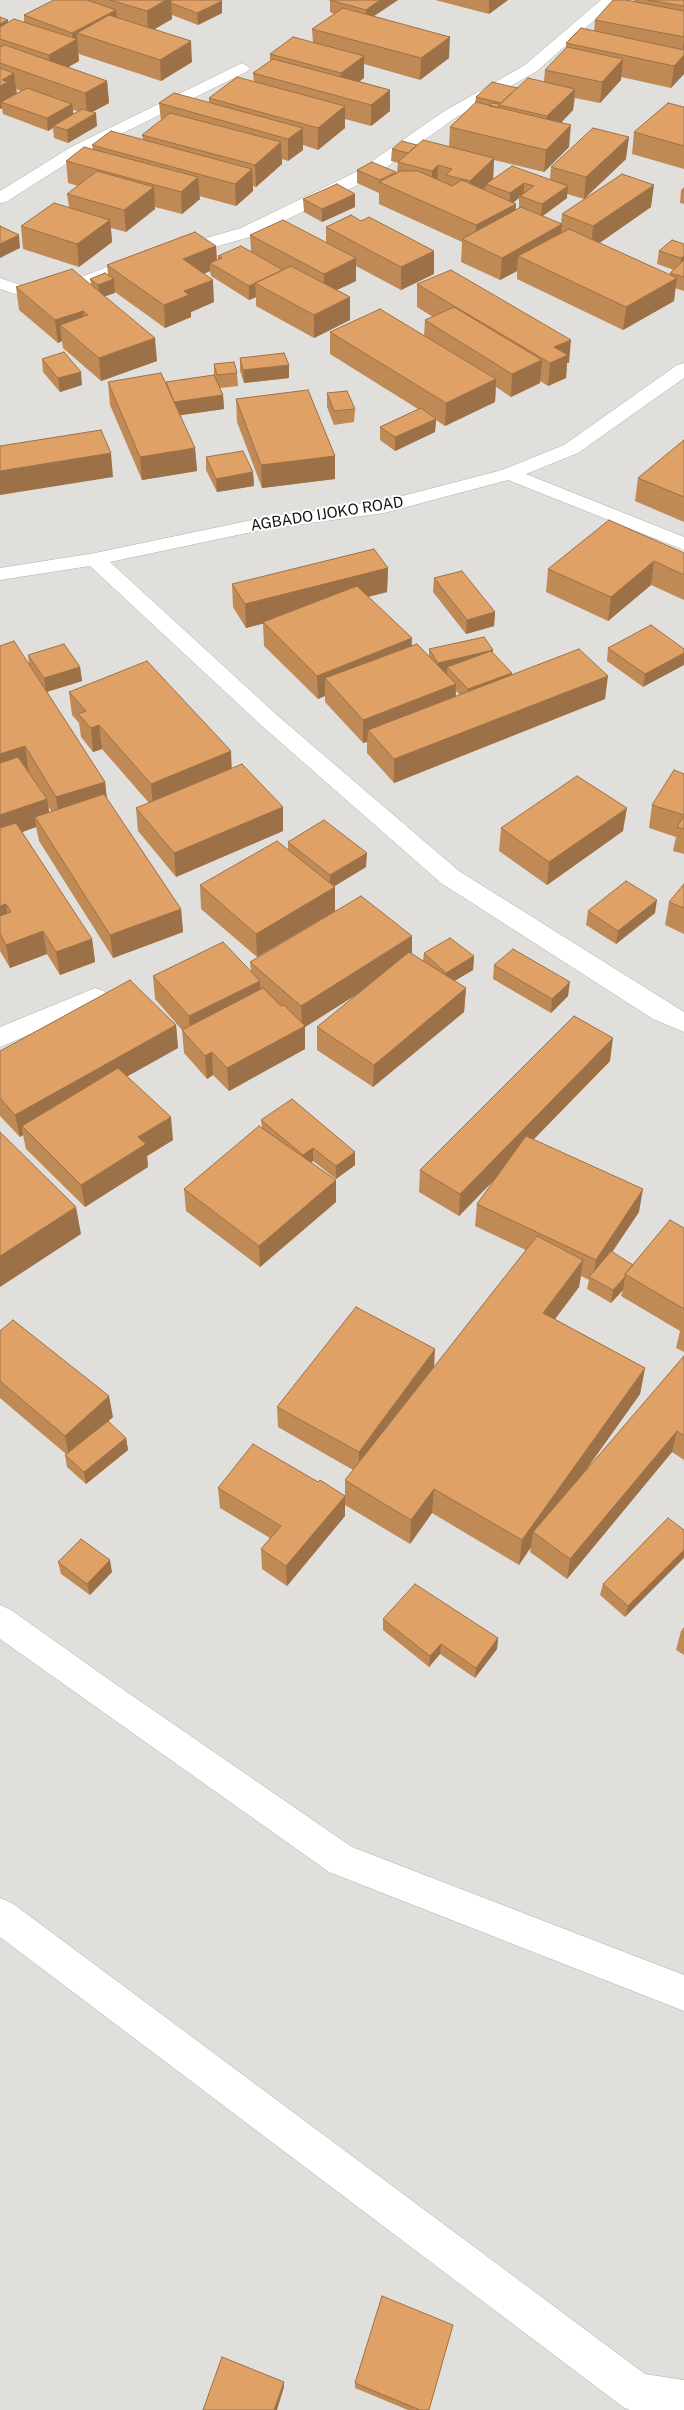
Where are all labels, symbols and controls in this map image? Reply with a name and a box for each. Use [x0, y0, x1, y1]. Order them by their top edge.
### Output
street label: AGBADO IJOKO ROAD [249, 493, 405, 535]

